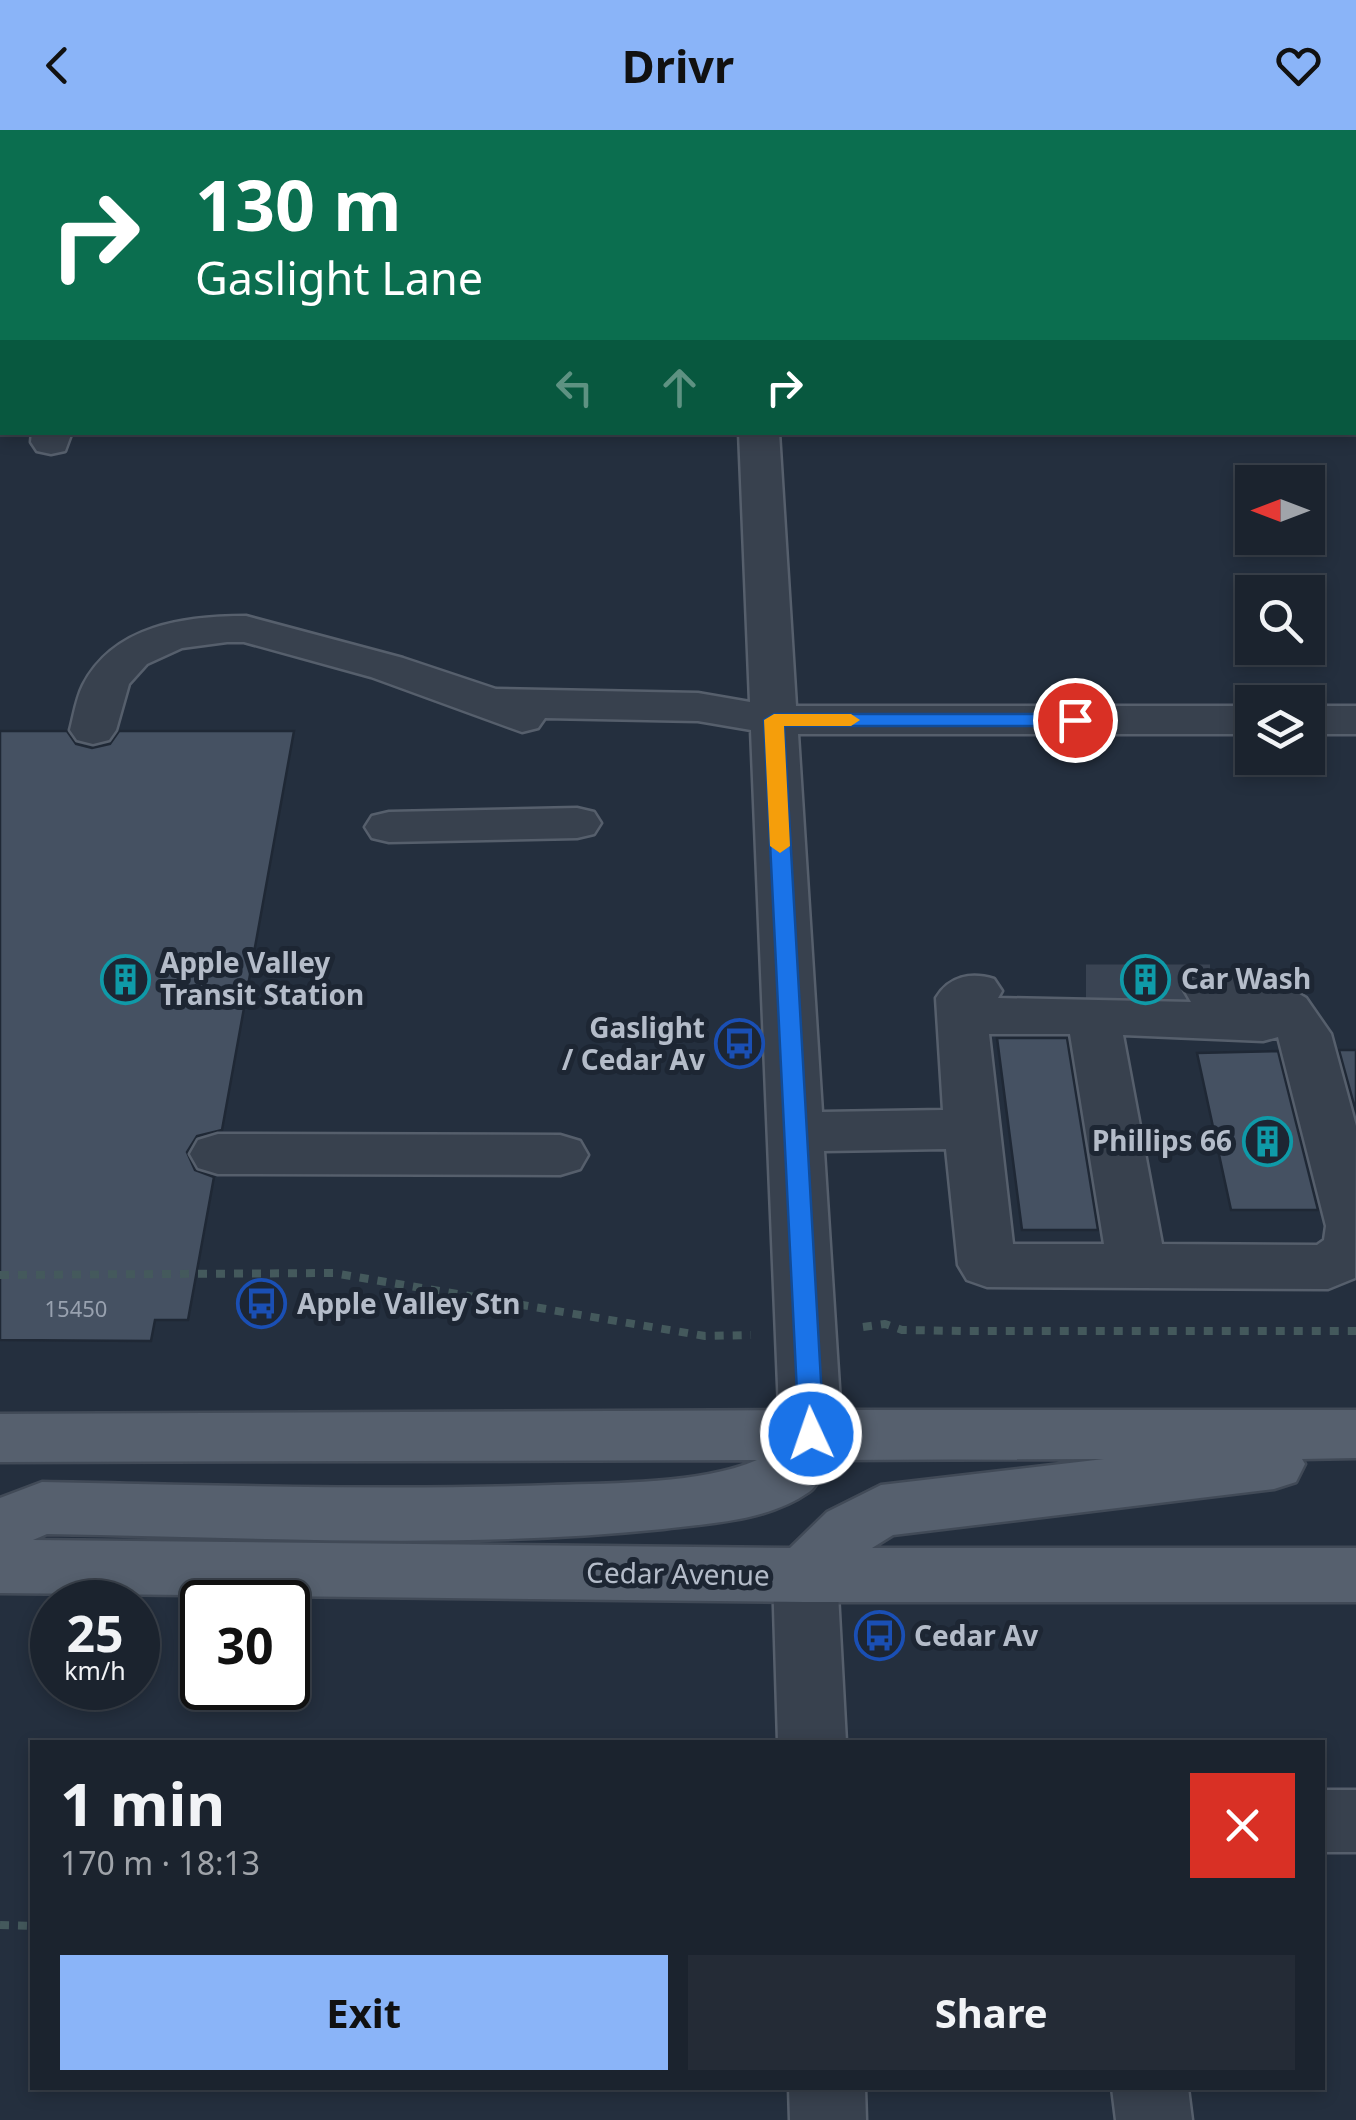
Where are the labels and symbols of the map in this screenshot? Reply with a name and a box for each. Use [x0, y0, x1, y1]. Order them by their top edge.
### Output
north arrow [1235, 465, 1325, 555]
pin [1033, 678, 1118, 763]
place label: Apple Valley Transit Station [160, 943, 364, 1013]
building icon: Apple Valley Transit Station [99, 953, 151, 1005]
building icon: Car Wash [1120, 953, 1172, 1005]
place label: Car Wash [1181, 959, 1311, 997]
place label: Gaslight / Cedar Av [562, 1008, 705, 1078]
bus stop icon: Gaslight / Cedar Av [714, 1018, 766, 1070]
building icon: Phillips 66 [1241, 1115, 1293, 1167]
place label: Phillips 66 [1092, 1121, 1232, 1159]
bus stop icon: Apple Valley Stn [236, 1278, 288, 1330]
place label: Apple Valley Stn [297, 1284, 520, 1322]
house number: 15450 [45, 1293, 107, 1323]
position arrow [759, 1382, 863, 1486]
street label: Cedar Avenue [586, 1552, 770, 1594]
speed limit sign: 30 [180, 1580, 310, 1710]
bus stop icon: Cedar Av [853, 1610, 905, 1662]
place label: Cedar Av [914, 1616, 1038, 1654]

